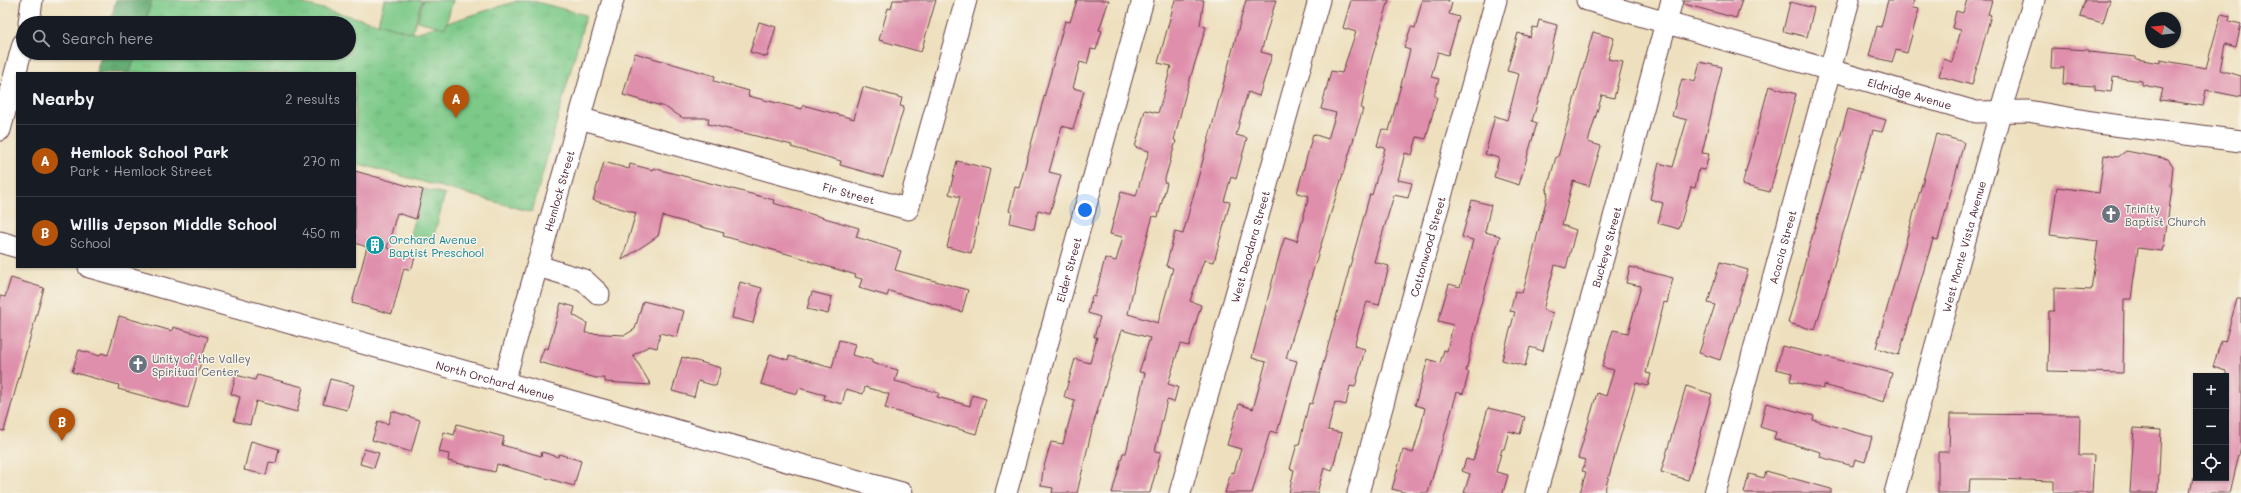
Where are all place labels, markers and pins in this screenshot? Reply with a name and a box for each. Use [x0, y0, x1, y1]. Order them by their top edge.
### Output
pin: A [443, 85, 469, 118]
place label: Trinity Baptist Church [2125, 201, 2206, 229]
church icon: Trinity Baptist Church [2100, 203, 2122, 225]
place label: Orchard Avenue Baptist Preschool [389, 232, 484, 260]
building icon: Orchard Avenue Baptist Preschool [364, 234, 386, 256]
place label: Unity of the Valley Spiritual Center [152, 351, 251, 379]
church icon: Unity of the Valley Spiritual Center [127, 353, 149, 375]
pin: B [49, 408, 75, 441]

